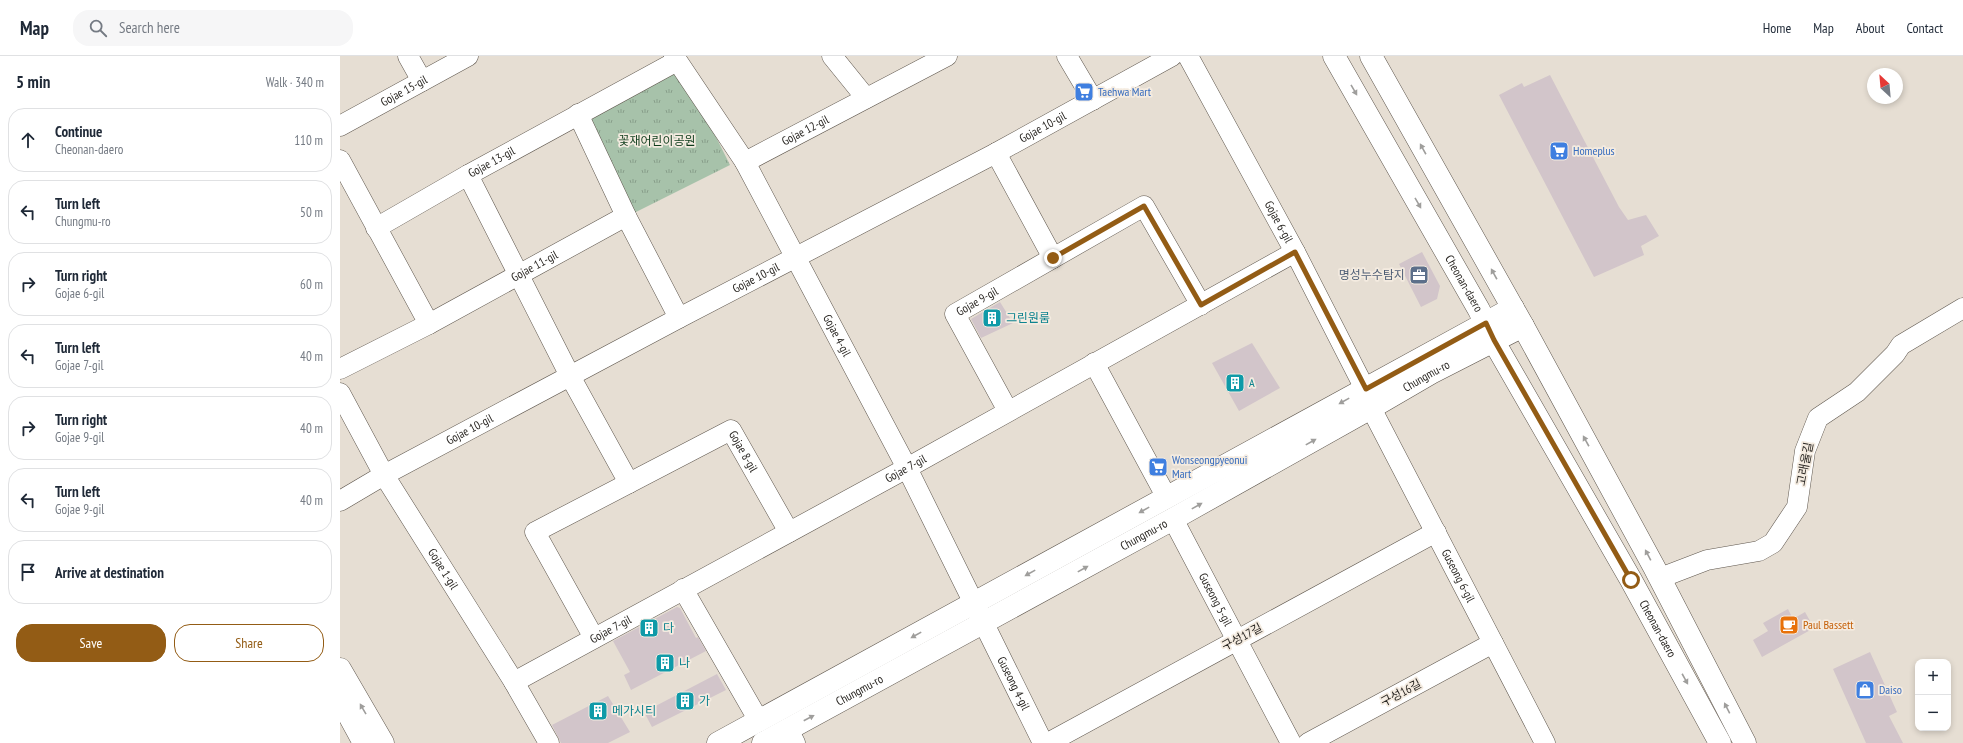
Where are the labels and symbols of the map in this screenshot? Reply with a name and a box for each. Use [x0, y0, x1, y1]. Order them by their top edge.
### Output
north arrow [1867, 68, 1903, 104]
street label: Gojae 15-gil [378, 72, 430, 109]
supermarket icon: Taehwa Mart [1073, 81, 1095, 103]
place label: Taehwa Mart [1098, 84, 1152, 99]
one-way arrow [1350, 84, 1357, 96]
street label: Gojae 10-gil [1017, 108, 1069, 146]
street label: Gojae 12-gil [779, 111, 831, 148]
park label: 꽃재어린이공원 [618, 133, 696, 148]
supermarket icon: Homeplus [1548, 140, 1570, 162]
street label: Gojae 13-gil [465, 143, 517, 180]
one-way arrow [1420, 143, 1427, 155]
place label: Homeplus [1573, 143, 1615, 158]
one-way arrow [1415, 197, 1422, 209]
street label: Gojae 6-gil [1262, 198, 1297, 245]
street label: Gojae 11-gil [508, 247, 560, 285]
route end [1044, 249, 1062, 267]
street label: Cheonan-daero [1442, 252, 1487, 314]
street label: Gojae 10-gil [730, 259, 782, 296]
office icon: 명성누수탐지 [1408, 264, 1430, 286]
place label: 명성누수탐지 [1339, 267, 1405, 282]
one-way arrow [1491, 268, 1498, 280]
street label: Gojae 9-gil [953, 283, 1001, 319]
building icon: 그린원룸 [981, 307, 1003, 329]
place label: 그린원룸 [1006, 310, 1050, 325]
street label: Gojae 4-gil [820, 312, 855, 359]
street label: Chungmu-ro [1400, 357, 1452, 395]
building icon: A [1224, 372, 1246, 394]
place label: A [1249, 375, 1255, 390]
one-way arrow [1338, 398, 1350, 404]
street label: Gojae 10-gil [443, 410, 495, 448]
street label: Gojae 8-gil [726, 428, 762, 475]
one-way arrow [1583, 435, 1590, 447]
one-way arrow [1305, 439, 1317, 446]
street label: 고래울길 [1793, 441, 1816, 487]
street label: Gojae 7-gil [882, 451, 929, 486]
place label: Wonseongpyeonui Mart [1172, 452, 1247, 481]
supermarket icon: Wonseongpyeonui Mart [1147, 456, 1169, 478]
one-way arrow [1191, 503, 1203, 509]
one-way arrow [1138, 507, 1150, 514]
street label: Chungmu-ro [1117, 516, 1170, 553]
street label: Gojae 1-gil [425, 545, 462, 592]
street label: Guseong 6-gil [1439, 546, 1479, 605]
one-way arrow [1645, 550, 1652, 561]
one-way arrow [1078, 565, 1089, 572]
one-way arrow [1024, 569, 1036, 576]
street label: Guseong 5-gil [1196, 570, 1236, 629]
route start [1622, 571, 1640, 589]
street label: Cheonan-daero [1636, 597, 1680, 660]
street label: Gojae 7-gil [587, 612, 634, 646]
cafe icon: Paul Bassett [1778, 614, 1800, 636]
building icon: 다 [638, 617, 660, 639]
place label: Paul Bassett [1803, 617, 1854, 632]
place label: 다 [663, 620, 674, 635]
street label: 구성17길 [1219, 620, 1265, 653]
one-way arrow [910, 632, 922, 638]
building icon: 나 [654, 652, 676, 674]
street label: Guseong 4-gil [994, 654, 1034, 712]
place label: 나 [679, 655, 690, 670]
street label: Chungmu-ro [833, 671, 885, 709]
one-way arrow [1682, 673, 1688, 685]
street label: 구성16길 [1378, 676, 1424, 709]
shop icon: Daiso [1854, 679, 1876, 701]
place label: Daiso [1879, 682, 1902, 697]
building icon: 가 [674, 690, 696, 712]
place label: 가 [699, 693, 710, 708]
building icon: 메가시티 [587, 700, 609, 722]
one-way arrow [360, 703, 367, 715]
place label: 메가시티 [612, 703, 656, 718]
one-way arrow [1724, 703, 1730, 714]
one-way arrow [804, 715, 815, 721]

